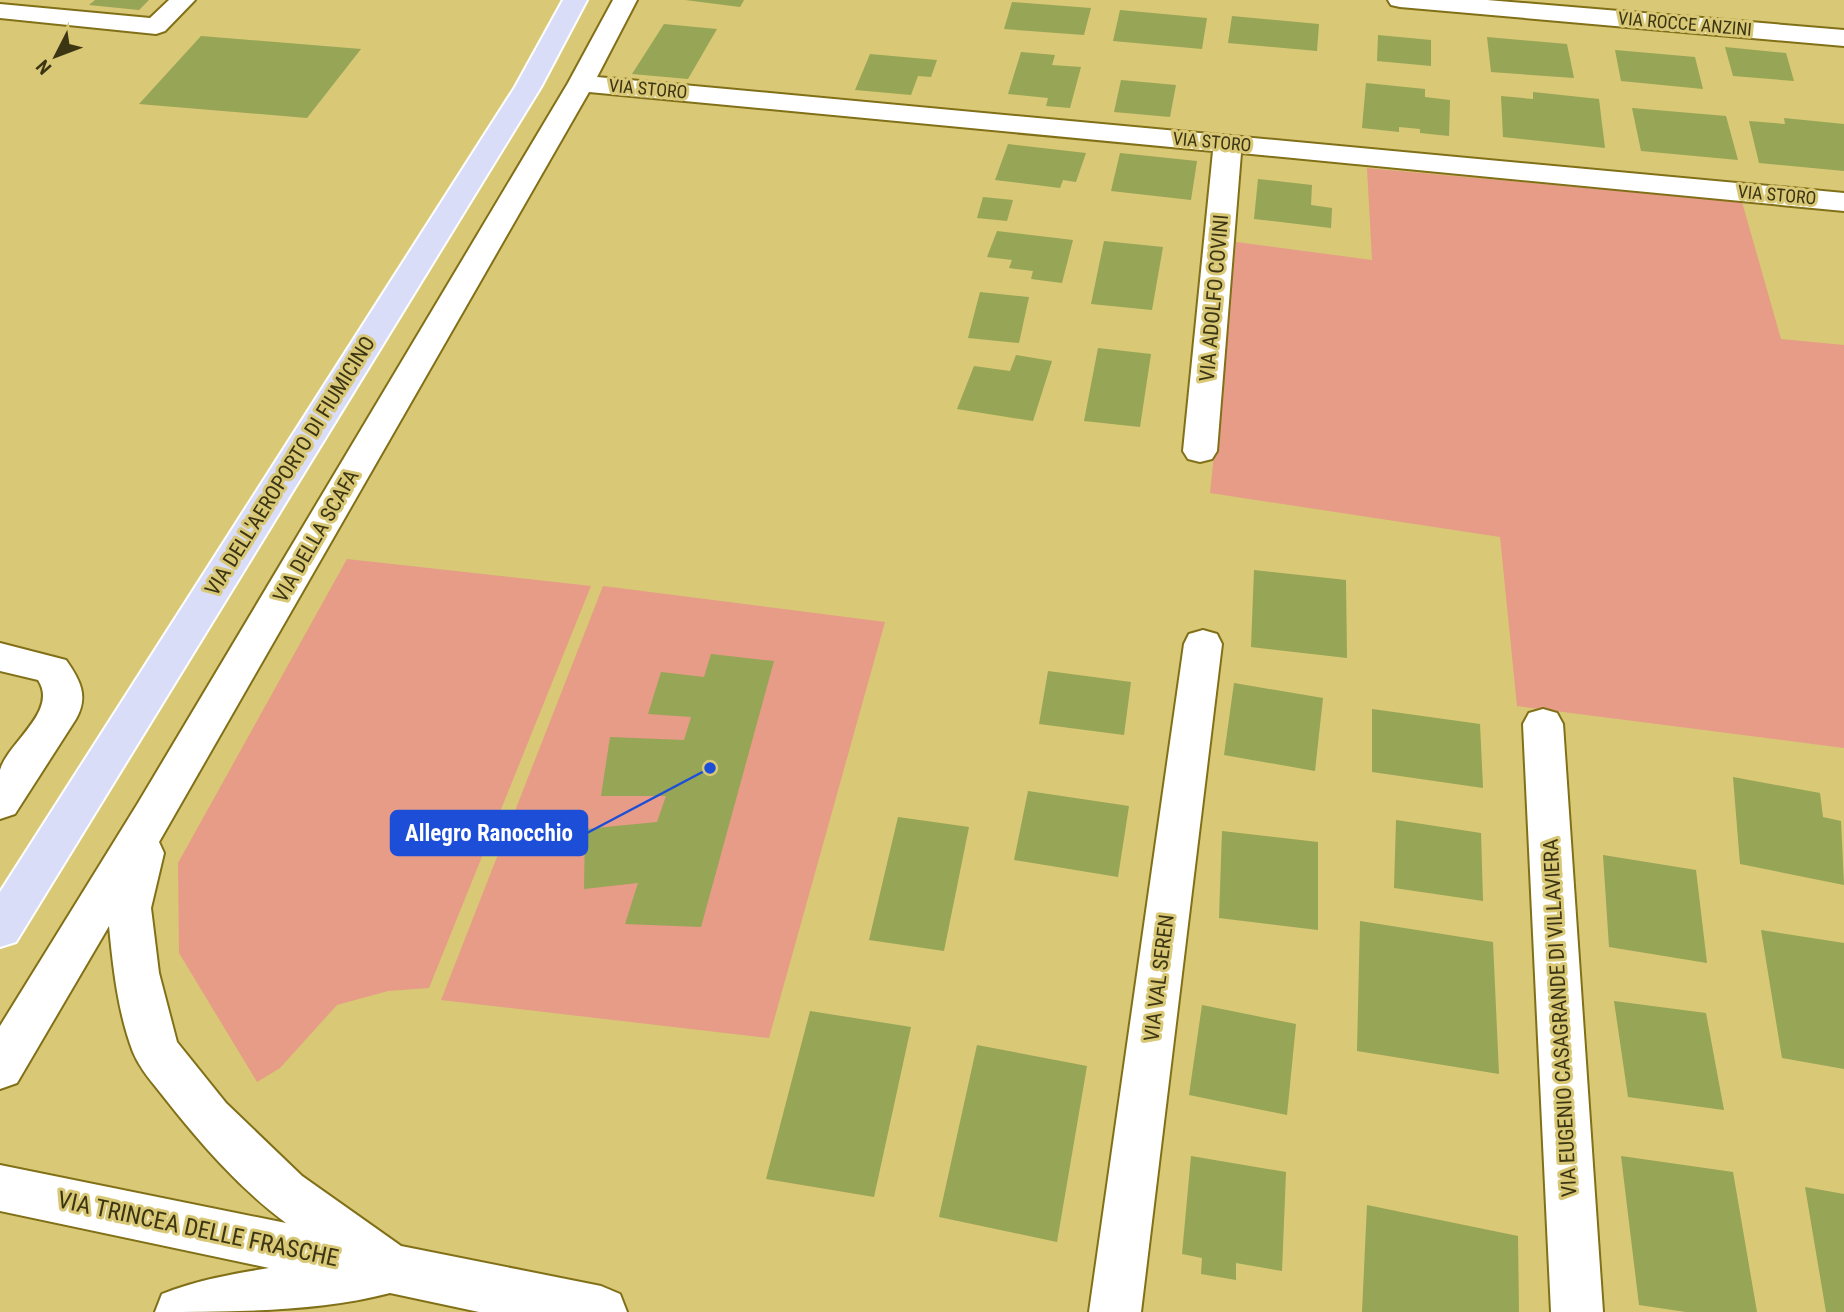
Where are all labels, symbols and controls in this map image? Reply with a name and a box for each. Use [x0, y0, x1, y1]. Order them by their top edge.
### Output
street label: VIA ROCCE ANZINI [1617, 7, 1753, 40]
north arrow [21, 21, 91, 91]
text: N [31, 55, 56, 79]
street label: VIA STORO [608, 75, 688, 102]
street label: VIA STORO [1172, 128, 1252, 155]
street label: VIA STORO [1737, 181, 1817, 208]
street label: VIA ADOLFO COVINI [1195, 213, 1233, 383]
street label: VIA DELL'AEROPORTO DI FIUMICINO [200, 332, 380, 600]
street label: VIA DELLA SCAFA [268, 465, 364, 607]
callout: Allegro Ranocchio [391, 811, 587, 855]
text: Allegro Ranocchio [405, 820, 573, 847]
street label: VIA EUGENIO CASAGRANDE DI VILLAVIERA [1539, 838, 1581, 1198]
street label: VIA VAL SEREN [1139, 913, 1179, 1043]
street label: VIA TRINCEA DELLE FRASCHE [55, 1186, 341, 1272]

